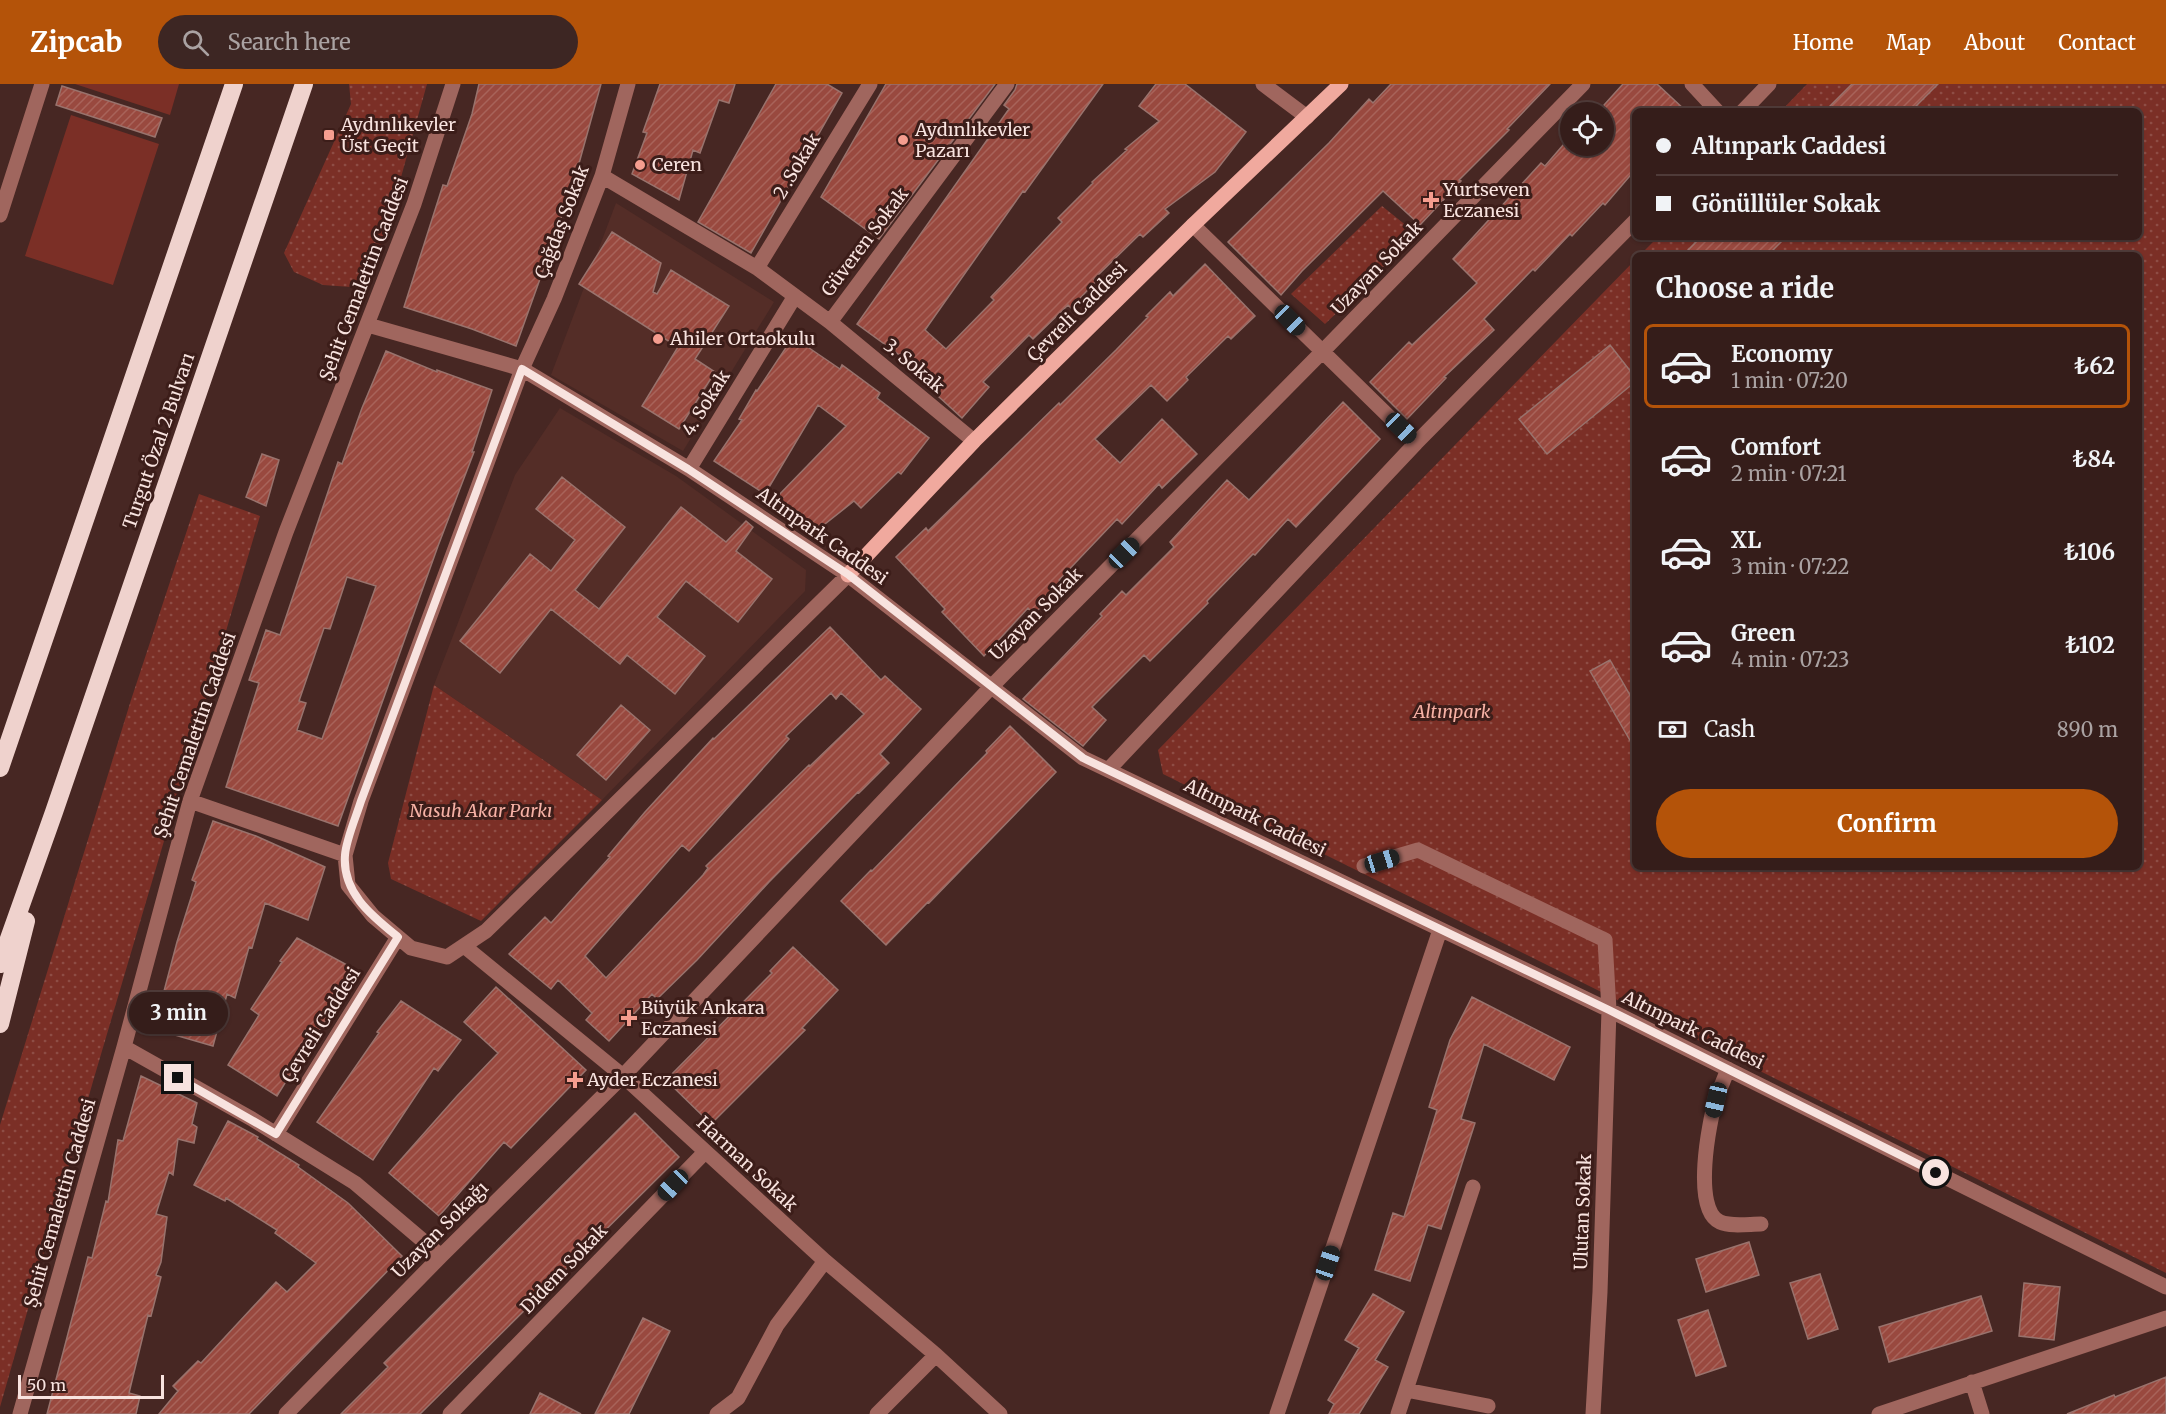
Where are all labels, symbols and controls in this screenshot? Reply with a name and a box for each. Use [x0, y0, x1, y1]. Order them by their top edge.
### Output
search box [158, 15, 578, 69]
text: Zipcab [30, 24, 122, 60]
icon: search [179, 26, 212, 59]
text: Search here [227, 28, 351, 56]
text: Home [1793, 29, 1853, 56]
text: Map [1886, 29, 1931, 56]
text: About [1964, 29, 2025, 56]
text: Contact [2058, 29, 2136, 56]
map controls [1560, 102, 1614, 156]
button: locate [1560, 102, 1614, 156]
place label: Aydınlıkevler Üst Geçit [340, 113, 456, 157]
place label: Aydınlıkevler Pazarı [914, 118, 1030, 162]
marker: Aydınlıkevler Üst Geçit [322, 128, 336, 142]
street label: 2 .Sokak [768, 128, 825, 203]
text: Altınpark Caddesi [1692, 132, 1886, 160]
marker: Aydınlıkevler Pazarı [896, 133, 910, 147]
place label: Ceren [652, 153, 702, 176]
marker: Ceren [633, 158, 647, 172]
street label: Çağdaş Sokak [529, 161, 594, 282]
street label: Şehit Cemalettin Caddesi [314, 174, 413, 384]
place label: Yurtseven Eczanesi [1442, 178, 1530, 222]
street label: Güveren Sokak [816, 182, 913, 301]
text: Gönüllüler Sokak [1692, 190, 1880, 218]
marker: Yurtseven Eczanesi [1424, 193, 1438, 207]
street label: Uzayan Sokak [1326, 215, 1428, 320]
street label: Çevreli Caddesi [1022, 257, 1131, 366]
text: Choose a ride [1656, 271, 1834, 305]
car [1271, 301, 1309, 339]
place label: Ahiler Ortaokulu [669, 327, 815, 350]
marker: Ahiler Ortaokulu [651, 332, 665, 346]
street label: 3. Sokak [879, 334, 950, 398]
icon: car [1659, 339, 1713, 393]
text: Economy [1731, 340, 1832, 368]
street label: Turgut Özal 2 Bulvarı [118, 350, 200, 532]
text: ₺62 [2074, 352, 2115, 380]
street label: 4. Sokak [676, 365, 735, 440]
text: 1 min · 07:20 [1731, 368, 1848, 393]
car [1382, 409, 1420, 447]
icon: car [1659, 432, 1713, 486]
text: Comfort [1731, 433, 1821, 461]
text: ₺84 [2072, 445, 2115, 473]
text: 2 min · 07:21 [1731, 461, 1847, 486]
street label: Altınpark Caddesi [752, 481, 892, 589]
icon: car [1659, 525, 1713, 579]
text: XL [1731, 526, 1761, 554]
car [1105, 534, 1143, 572]
text: ₺106 [2064, 538, 2115, 566]
text: 3 min · 07:22 [1731, 554, 1849, 579]
street label: Uzayan Sokak [984, 562, 1087, 665]
icon: car [1659, 618, 1713, 672]
text: Green [1731, 619, 1795, 647]
street label: Şehit Cemalettin Caddesi [148, 629, 241, 841]
text: ₺102 [2065, 631, 2115, 659]
text: 4 min · 07:23 [1731, 647, 1849, 672]
park label: Altınpark [1411, 700, 1491, 723]
icon: cash [1656, 713, 1689, 746]
text: Cash [1704, 715, 1755, 743]
text: 890 m [2057, 717, 2118, 742]
street label: Altınpark Caddesi [1180, 773, 1330, 862]
button: Confirm [1656, 789, 2118, 858]
park label: Nasuh Akar Parkı [410, 799, 552, 822]
car [1362, 847, 1402, 875]
street label: Çevreli Caddesi [276, 963, 365, 1087]
street label: Altınpark Caddesi [1618, 985, 1768, 1074]
callout: 3 min [128, 991, 228, 1033]
place label: Büyük Ankara Eczanesi [641, 996, 765, 1040]
text: 3 min [150, 1000, 207, 1025]
marker: Büyük Ankara Eczanesi [622, 1011, 636, 1025]
route end [164, 1064, 191, 1091]
place label: Ayder Eczanesi [586, 1068, 718, 1091]
marker: Ayder Eczanesi [568, 1073, 582, 1087]
car [1703, 1080, 1729, 1120]
street label: Şehit Cemalettin Caddesi [19, 1096, 100, 1310]
street label: Harman Sokak [692, 1111, 803, 1217]
street label: Ulutan Sokak [1569, 1153, 1596, 1271]
route start [1922, 1159, 1949, 1186]
car [654, 1166, 692, 1204]
street label: Uzayan Sokağı [386, 1176, 493, 1283]
street label: Didem Sokak [515, 1219, 612, 1318]
car [1314, 1243, 1342, 1283]
scale bar [18, 1372, 164, 1400]
text: 50 m [27, 1375, 66, 1395]

